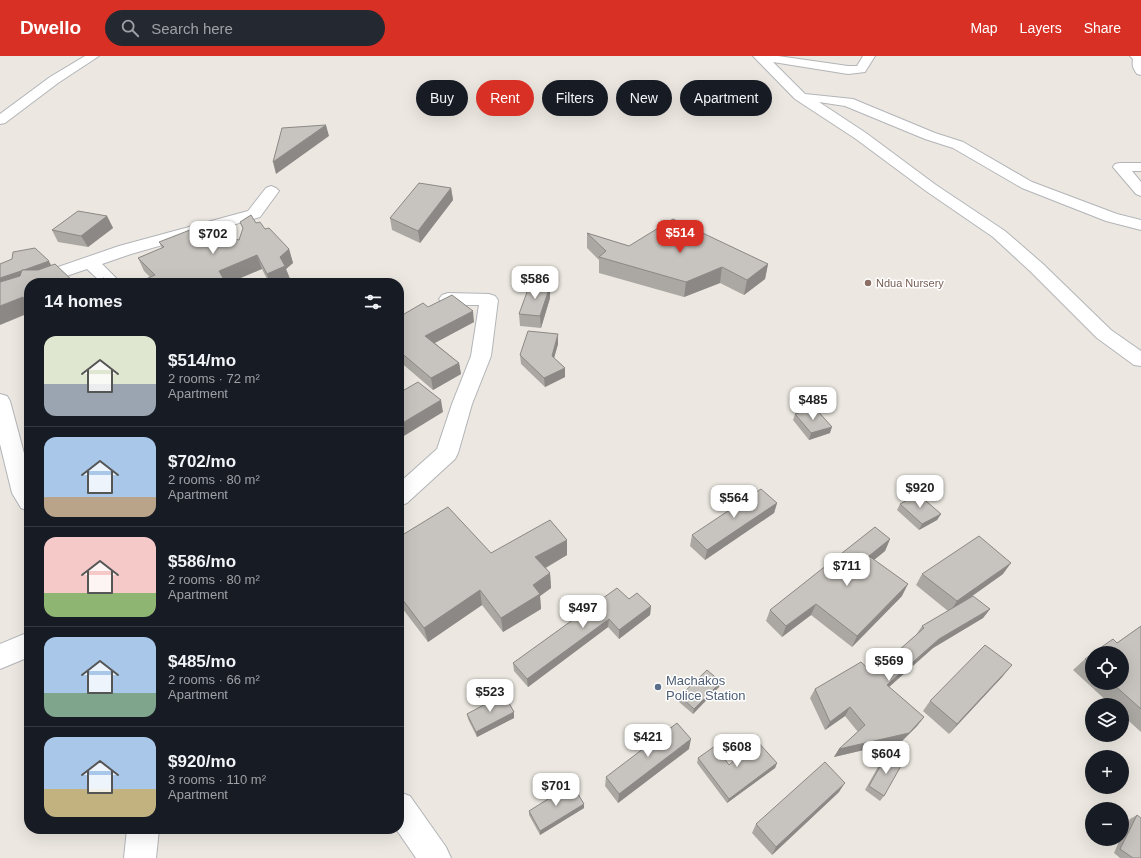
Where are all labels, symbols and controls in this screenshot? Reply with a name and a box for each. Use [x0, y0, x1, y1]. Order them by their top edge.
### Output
search box [105, 10, 385, 46]
text: Dwello [20, 17, 81, 38]
icon: search [119, 17, 141, 39]
text: Search here [151, 20, 233, 37]
text: Map [970, 20, 998, 36]
text: Layers [1020, 20, 1062, 36]
text: Share [1084, 20, 1121, 36]
chip: Buy [416, 80, 468, 116]
chip: Rent [476, 80, 534, 116]
chip: Filters [542, 80, 608, 116]
chip: New [616, 80, 672, 116]
chip: Apartment [680, 80, 772, 116]
pin: $514 [656, 220, 704, 254]
pin: $702 [189, 221, 237, 255]
text: $514 [666, 225, 694, 240]
text: $702 [199, 226, 227, 241]
pin: $586 [511, 266, 559, 300]
text: $586 [521, 271, 549, 286]
place label: Ndua Nursery [876, 277, 944, 289]
marker: Ndua Nursery [863, 278, 873, 288]
icon: filters [362, 291, 384, 313]
text: 14 homes [44, 292, 122, 311]
text: $514/mo [168, 351, 236, 370]
icon: home [76, 352, 124, 400]
text: 2 rooms · 72 m² [168, 371, 260, 386]
text: Apartment [168, 386, 228, 401]
pin: $485 [789, 387, 837, 421]
text: $485 [799, 392, 827, 407]
text: $702/mo [168, 452, 236, 471]
icon: home [76, 453, 124, 501]
text: 2 rooms · 80 m² [168, 472, 260, 487]
pin: $920 [896, 475, 944, 509]
text: $920 [906, 480, 934, 495]
pin: $564 [710, 485, 758, 519]
text: Apartment [168, 487, 228, 502]
text: $564 [720, 490, 748, 505]
text: $586/mo [168, 552, 236, 571]
icon: home [76, 553, 124, 601]
pin: $711 [823, 553, 871, 587]
text: $711 [833, 558, 861, 573]
text: 2 rooms · 80 m² [168, 572, 260, 587]
text: Apartment [168, 587, 228, 602]
pin: $497 [559, 595, 607, 629]
text: $497 [569, 600, 597, 615]
map controls [1085, 646, 1129, 846]
button: locate [1085, 646, 1129, 690]
pin: $569 [865, 648, 913, 682]
text: $485/mo [168, 652, 236, 671]
icon: home [76, 653, 124, 701]
text: $569 [875, 653, 903, 668]
text: 2 rooms · 66 m² [168, 672, 260, 687]
place label: Machakos Police Station [666, 673, 746, 703]
pin: $523 [466, 679, 514, 713]
marker: Machakos Police Station [653, 682, 663, 692]
text: $523 [476, 684, 504, 699]
text: Apartment [168, 687, 228, 702]
button: layers [1085, 698, 1129, 742]
pin: $421 [624, 724, 672, 758]
text: $421 [634, 729, 662, 744]
pin: $608 [713, 734, 761, 768]
text: $608 [723, 739, 751, 754]
pin: $604 [862, 741, 910, 775]
text: $604 [872, 746, 900, 761]
button: + [1085, 750, 1129, 794]
text: $920/mo [168, 752, 236, 771]
icon: home [76, 753, 124, 801]
text: 3 rooms · 110 m² [168, 772, 266, 787]
pin: $701 [532, 773, 580, 807]
text: $701 [542, 778, 570, 793]
text: Apartment [168, 787, 228, 802]
button: − [1085, 802, 1129, 846]

